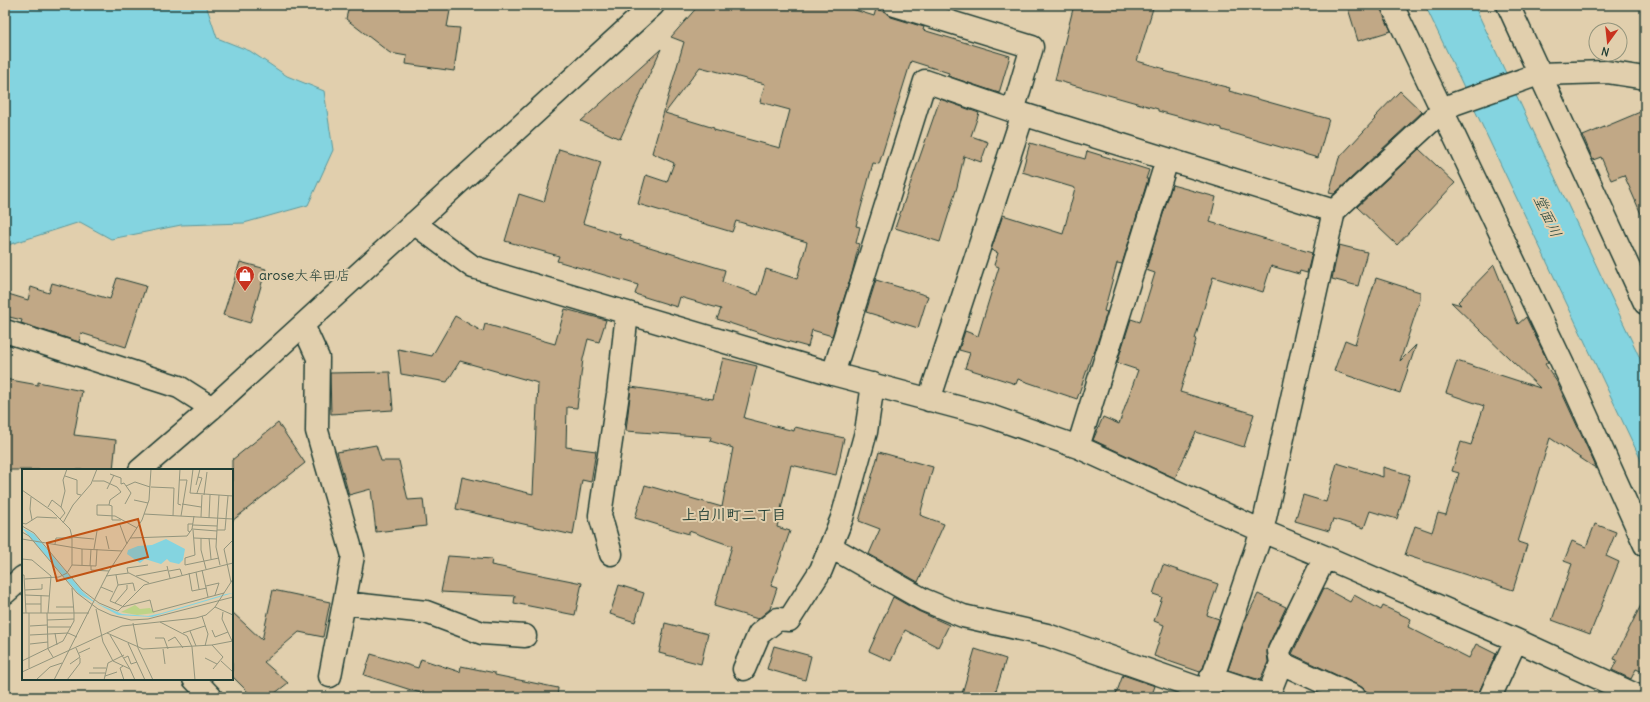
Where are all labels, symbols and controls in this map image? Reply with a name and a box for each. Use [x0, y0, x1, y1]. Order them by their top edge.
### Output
north arrow [1588, 22, 1628, 62]
text: N [1600, 44, 1611, 59]
water label: 堂面川 [1530, 192, 1566, 240]
shop icon: arose大牟田店 [234, 264, 256, 292]
place label: arose大牟田店 [259, 266, 350, 284]
inset map [22, 469, 233, 680]
district label: 上白川町二丁目 [681, 505, 787, 524]

